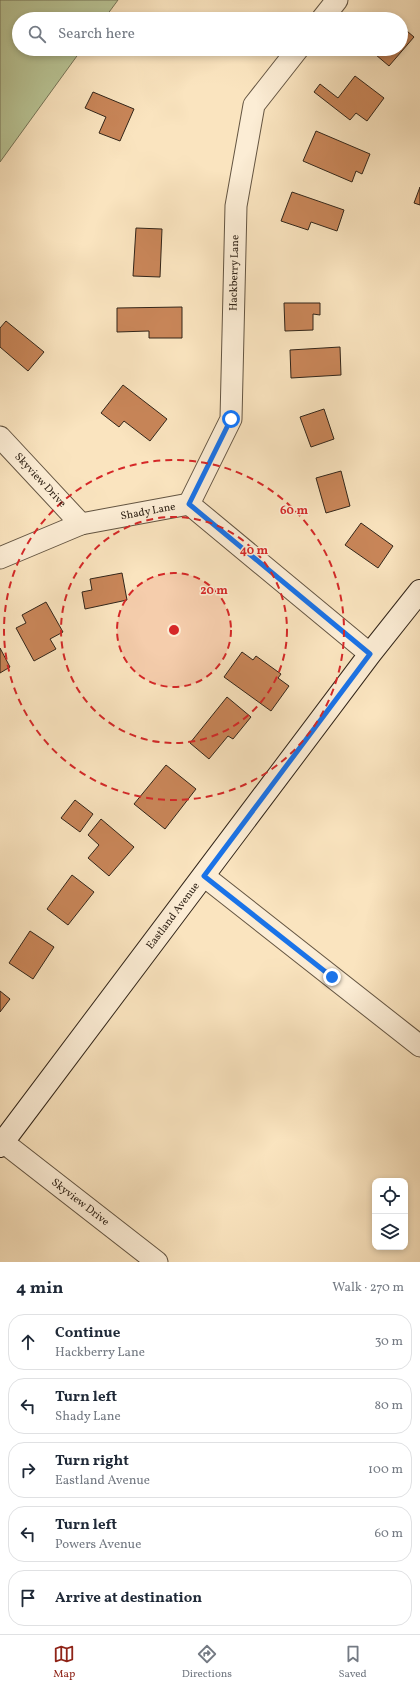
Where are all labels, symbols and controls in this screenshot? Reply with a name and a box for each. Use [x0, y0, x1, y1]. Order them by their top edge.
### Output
search box [12, 12, 408, 56]
icon: search [26, 23, 48, 45]
text: Search here [58, 24, 135, 45]
street label: Hackberry Lane [226, 235, 243, 311]
route start [222, 410, 240, 428]
street label: Skyview Drive [11, 450, 69, 511]
street label: Shady Lane [119, 499, 177, 524]
text: 60 m [280, 503, 308, 519]
text: 40 m [240, 543, 269, 559]
text: 20 m [200, 583, 228, 599]
centre of rings [167, 623, 181, 637]
street label: Eastland Avenue [143, 879, 203, 953]
route end [323, 968, 341, 986]
street label: Skyview Drive [48, 1175, 112, 1230]
map controls [372, 1178, 408, 1250]
button: locate [372, 1178, 408, 1214]
button: layers [372, 1214, 408, 1250]
text: 4 min [16, 1277, 63, 1300]
text: Walk · 270 m [332, 1279, 404, 1297]
text: Continue [55, 1323, 120, 1344]
icon: ahead [17, 1331, 39, 1353]
text: 30 m [375, 1333, 403, 1351]
text: Hackberry Lane [55, 1344, 145, 1362]
text: Turn left [55, 1387, 117, 1408]
icon: left [17, 1395, 39, 1417]
text: 80 m [374, 1397, 403, 1415]
text: Shady Lane [55, 1408, 121, 1426]
text: Turn right [55, 1451, 129, 1472]
icon: right [17, 1459, 39, 1481]
text: 100 m [368, 1461, 403, 1479]
text: Eastland Avenue [55, 1472, 150, 1490]
text: Turn left [55, 1515, 117, 1536]
icon: left [17, 1523, 39, 1545]
text: 60 m [375, 1525, 403, 1543]
text: Powers Avenue [55, 1536, 141, 1554]
icon: arrive [17, 1587, 39, 1609]
text: Arrive at destination [55, 1588, 202, 1609]
tab: Map [53, 1643, 75, 1682]
tab: Directions [182, 1643, 232, 1682]
tab: Saved [338, 1643, 367, 1682]

